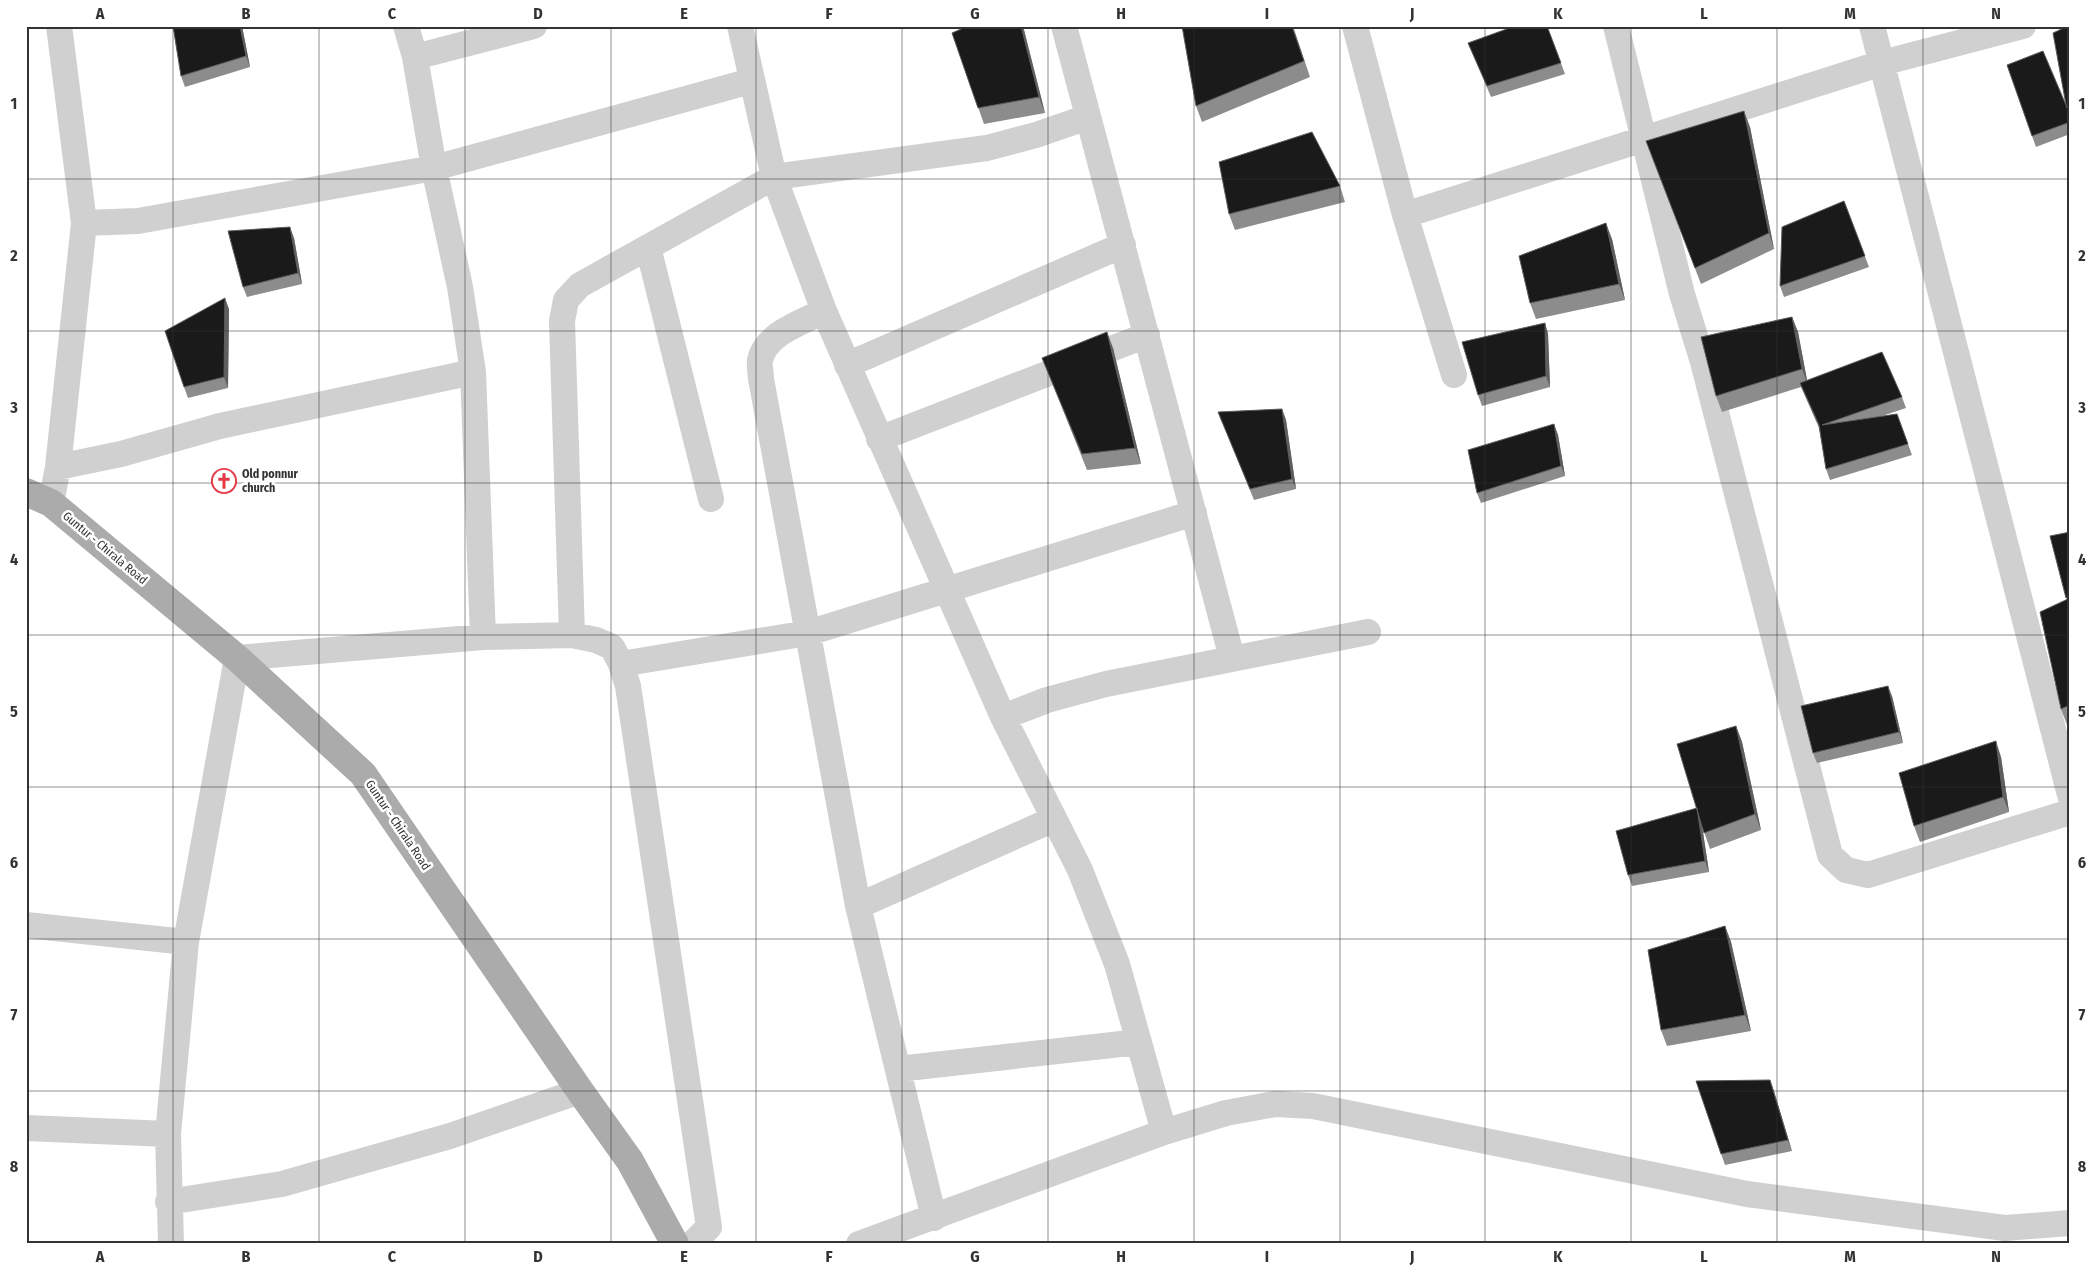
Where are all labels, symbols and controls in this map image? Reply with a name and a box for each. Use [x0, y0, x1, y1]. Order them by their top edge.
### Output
text: A [95, 4, 105, 23]
text: B [242, 4, 251, 23]
text: C [388, 4, 397, 23]
text: D [533, 4, 543, 23]
text: E [680, 4, 688, 23]
text: F [825, 4, 833, 23]
text: G [970, 4, 980, 23]
text: H [1116, 4, 1126, 23]
text: I [1265, 4, 1269, 23]
text: J [1409, 4, 1414, 23]
text: K [1553, 4, 1563, 23]
text: L [1700, 4, 1708, 23]
text: M [1844, 4, 1856, 23]
text: N [1991, 4, 2001, 23]
text: 1 [11, 94, 17, 113]
text: 1 [2079, 94, 2085, 113]
text: 2 [9, 246, 18, 265]
text: 2 [2077, 246, 2086, 265]
text: 3 [9, 398, 18, 417]
text: 3 [2077, 398, 2086, 417]
place label: Old ponnur church [242, 467, 299, 495]
church icon: Old ponnur church [211, 468, 237, 494]
street label: Guntur - Chirala Road [60, 509, 150, 587]
text: 4 [10, 550, 18, 569]
text: 4 [2078, 550, 2086, 569]
text: 5 [10, 702, 18, 721]
text: 5 [2078, 702, 2086, 721]
street label: Guntur - Chirala Road [363, 777, 433, 873]
text: 6 [10, 853, 18, 872]
text: 6 [2078, 853, 2086, 872]
text: 7 [11, 1005, 18, 1024]
text: 7 [2079, 1005, 2086, 1024]
text: 8 [10, 1157, 19, 1176]
text: 8 [2078, 1157, 2087, 1176]
text: A [95, 1247, 105, 1266]
text: B [242, 1247, 251, 1266]
text: C [388, 1247, 397, 1266]
text: D [533, 1247, 543, 1266]
text: E [680, 1247, 688, 1266]
text: F [825, 1247, 833, 1266]
text: G [970, 1247, 980, 1266]
text: H [1116, 1247, 1126, 1266]
text: I [1265, 1247, 1269, 1266]
text: J [1409, 1247, 1414, 1266]
text: K [1553, 1247, 1563, 1266]
text: L [1700, 1247, 1708, 1266]
text: M [1844, 1247, 1856, 1266]
text: N [1991, 1247, 2001, 1266]

